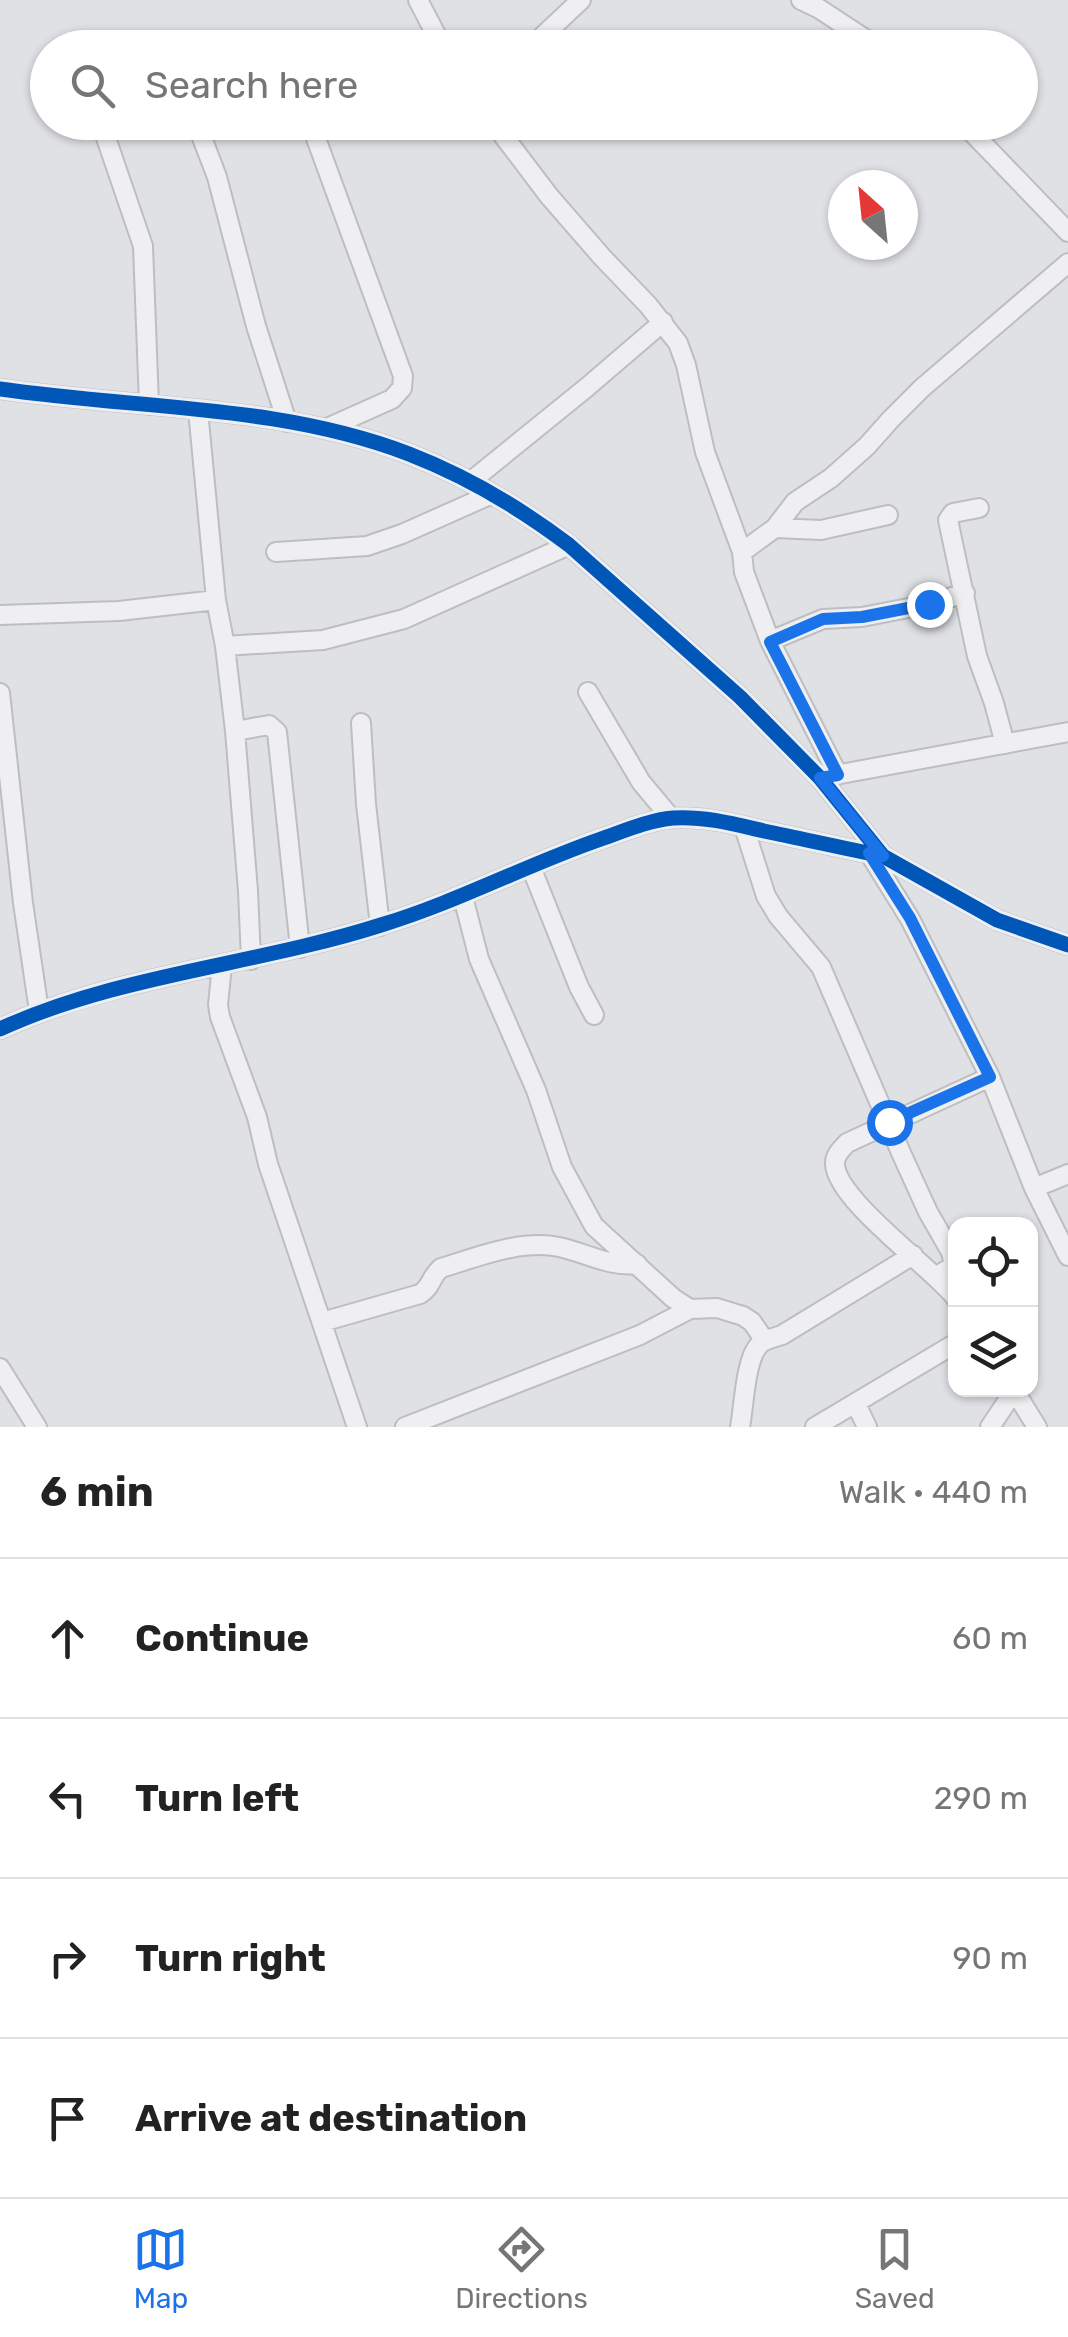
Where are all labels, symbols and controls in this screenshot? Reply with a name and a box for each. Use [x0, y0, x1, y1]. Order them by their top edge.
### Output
search box [30, 30, 1038, 140]
icon: search [65, 58, 120, 113]
text: Search here [145, 62, 358, 108]
north arrow [828, 170, 918, 260]
route end [907, 582, 953, 628]
route start [867, 1100, 913, 1146]
map controls [948, 1217, 1038, 1397]
button: locate [948, 1217, 1038, 1307]
button: layers [948, 1307, 1038, 1397]
text: 6 min [40, 1467, 154, 1517]
text: Walk · 440 m [839, 1473, 1028, 1511]
icon: ahead [40, 1611, 95, 1666]
text: Continue [135, 1615, 309, 1661]
text: 60 m [952, 1619, 1028, 1657]
icon: left [40, 1771, 95, 1826]
text: Turn left [135, 1775, 299, 1821]
text: 290 m [934, 1779, 1028, 1817]
icon: right [40, 1931, 95, 1986]
text: Turn right [135, 1935, 326, 1981]
text: 90 m [952, 1939, 1028, 1977]
icon: arrive [40, 2091, 95, 2146]
text: Arrive at destination [135, 2095, 527, 2141]
tab: Map [133, 2222, 188, 2315]
tab: Directions [455, 2222, 588, 2315]
tab: Saved [855, 2222, 935, 2315]

